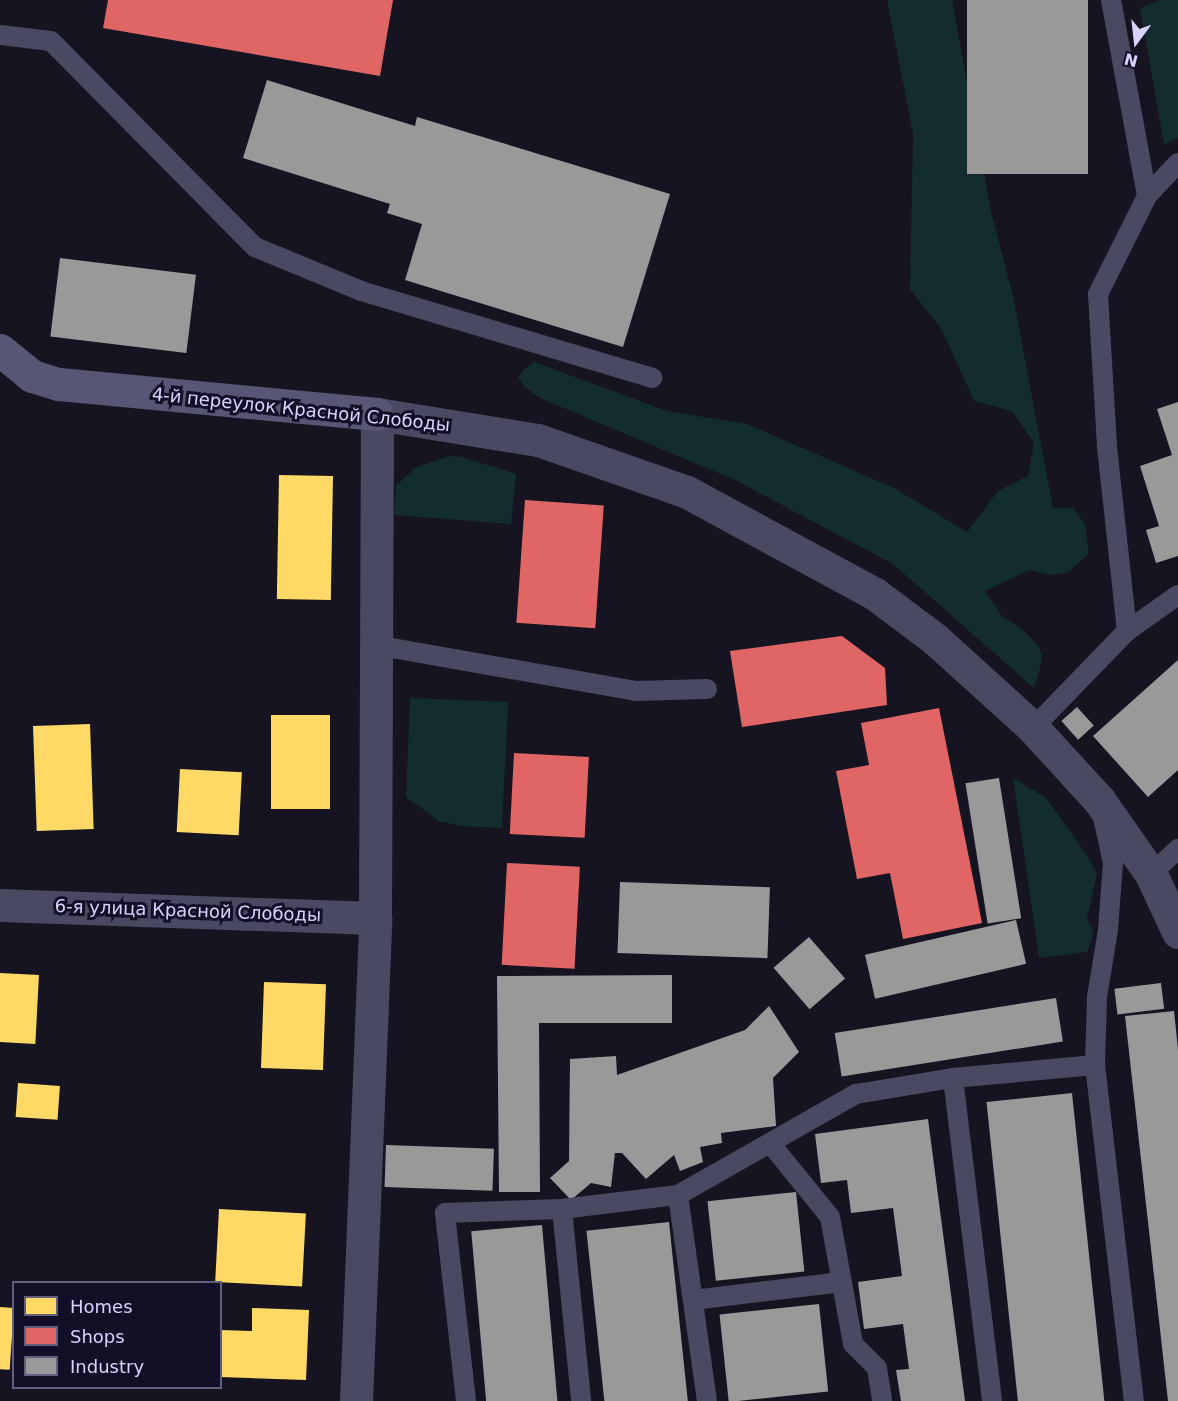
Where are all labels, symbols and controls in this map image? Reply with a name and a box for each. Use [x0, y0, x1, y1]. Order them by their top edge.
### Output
north arrow [1106, 12, 1166, 72]
text: N [1122, 49, 1140, 71]
street label: 4-й переулок Красной Слободы [151, 384, 451, 436]
street label: 6-я улица Красной Слободы [54, 896, 322, 926]
legend [12, 1281, 222, 1389]
text: Homes [70, 1296, 133, 1317]
text: Shops [70, 1326, 125, 1347]
text: Industry [70, 1356, 144, 1377]

